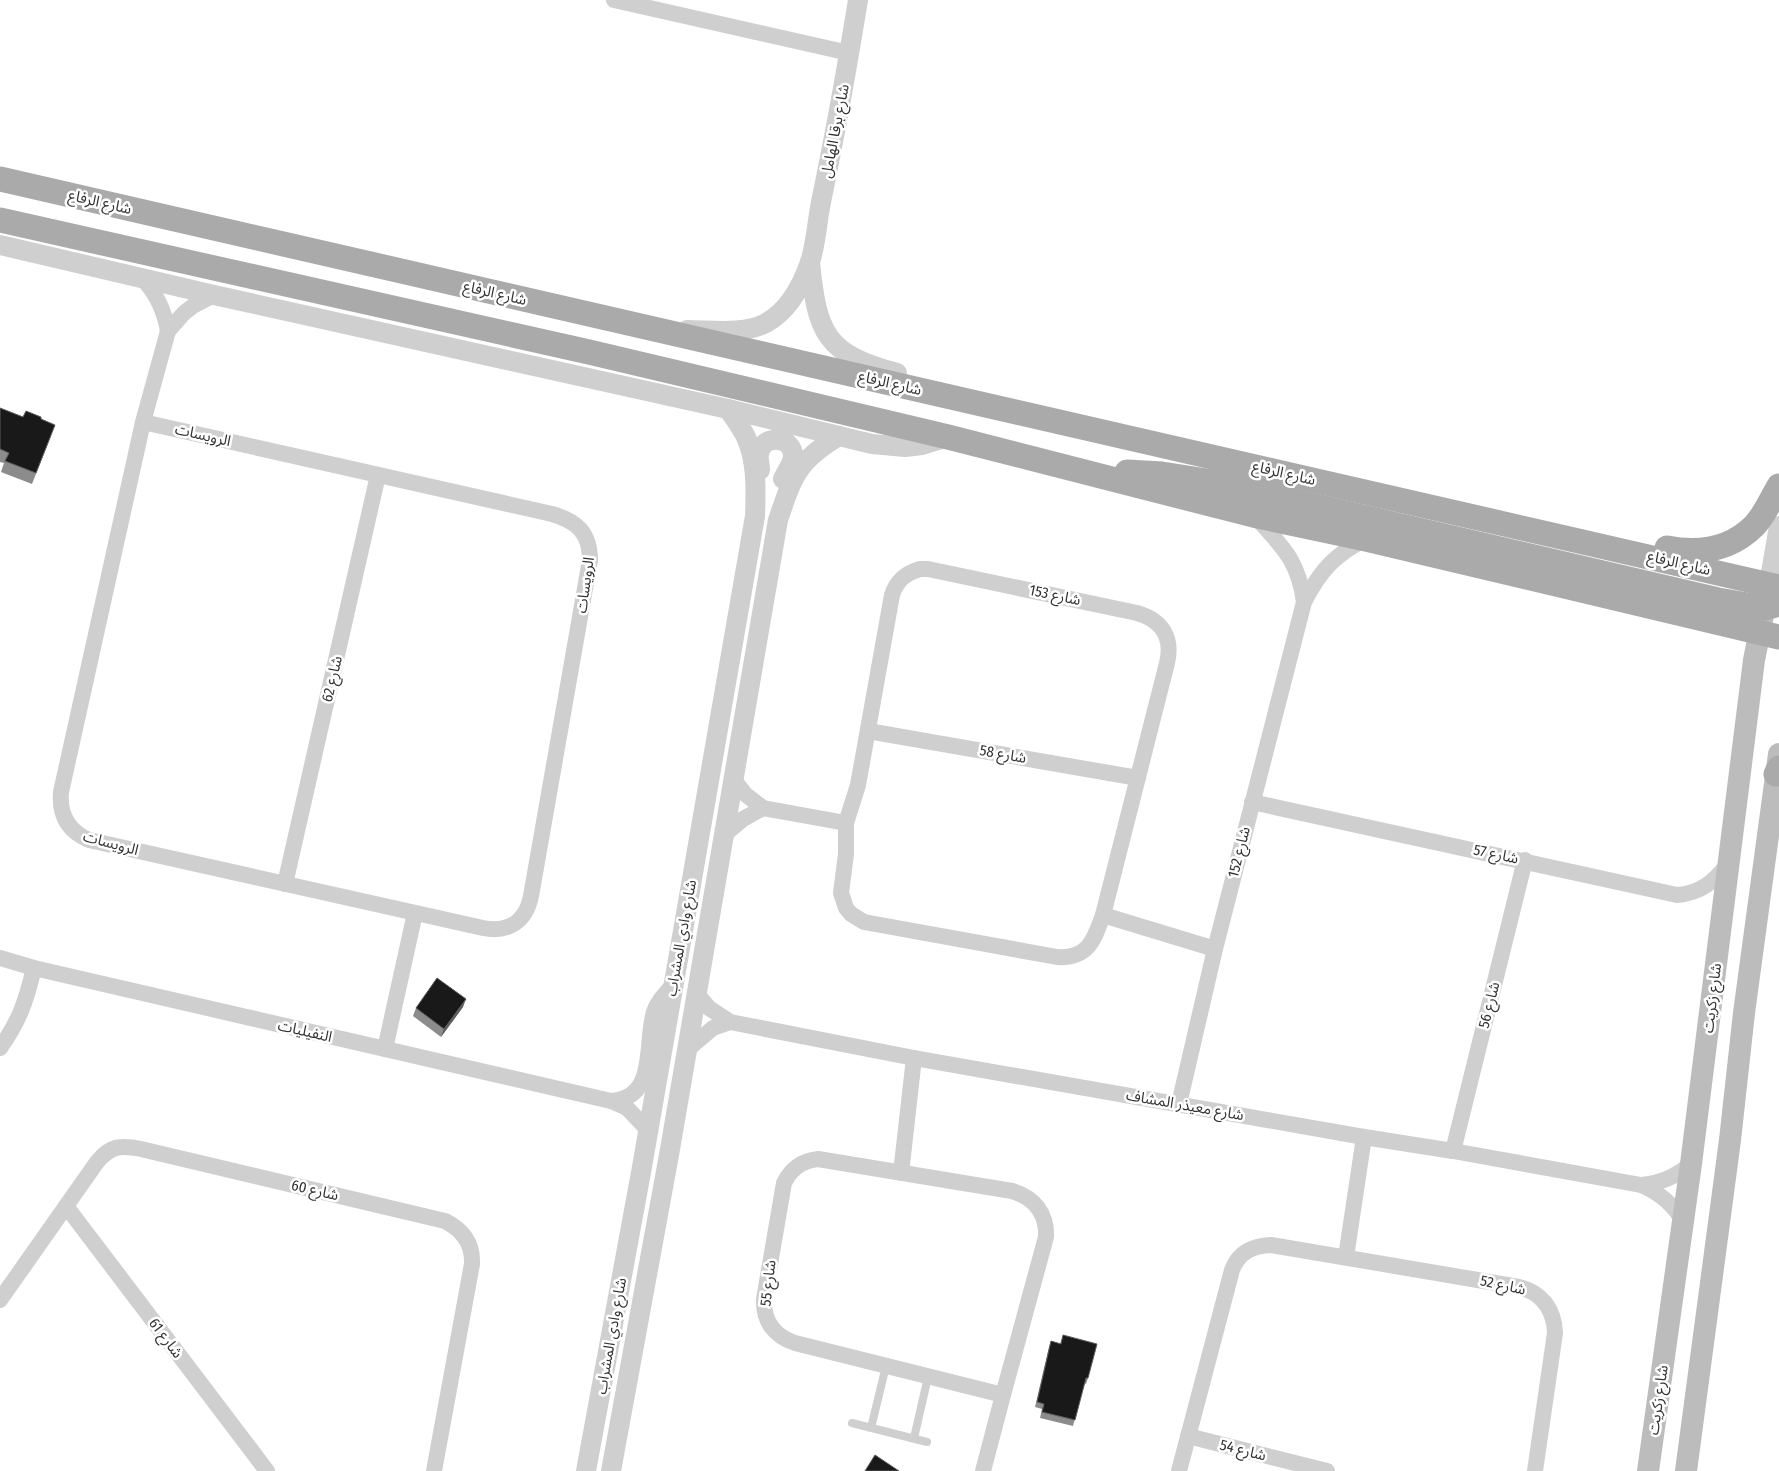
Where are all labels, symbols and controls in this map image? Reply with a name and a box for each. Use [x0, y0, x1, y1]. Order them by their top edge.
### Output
street label: شارع برقا الهامل [817, 82, 856, 180]
street label: شارع الرفاع [66, 186, 134, 221]
street label: شارع الرفاع [461, 277, 529, 312]
street label: شارع الرفاع [856, 367, 924, 402]
street label: الرويسات [173, 420, 233, 450]
street label: شارع الرفاع [1250, 457, 1318, 492]
street label: شارع الرفاع [1645, 547, 1713, 582]
street label: الرويسات [572, 556, 598, 614]
street label: شارع 153 [1027, 581, 1083, 612]
street label: شارع 62 [318, 654, 349, 704]
street label: شارع 58 [978, 741, 1028, 770]
street label: شارع 152 [1224, 824, 1257, 880]
street label: الرويسات [81, 827, 141, 859]
street label: شارع 57 [1471, 840, 1520, 871]
street label: شارع وادي المشراب [662, 878, 703, 998]
street label: شارع زكريت [1699, 962, 1728, 1034]
street label: شارع 56 [1475, 980, 1506, 1031]
street label: النفيليات [276, 1016, 334, 1046]
street label: شارع معيذر المشاف [1124, 1086, 1245, 1127]
street label: شارع 60 [289, 1176, 341, 1207]
street label: شارع 55 [756, 1259, 783, 1308]
street label: شارع 52 [1478, 1271, 1528, 1302]
street label: شارع وادي المشراب [592, 1276, 633, 1396]
street label: شارع 61 [143, 1314, 187, 1364]
street label: شارع زكريت [1644, 1364, 1675, 1436]
street label: شارع 54 [1217, 1436, 1268, 1467]

